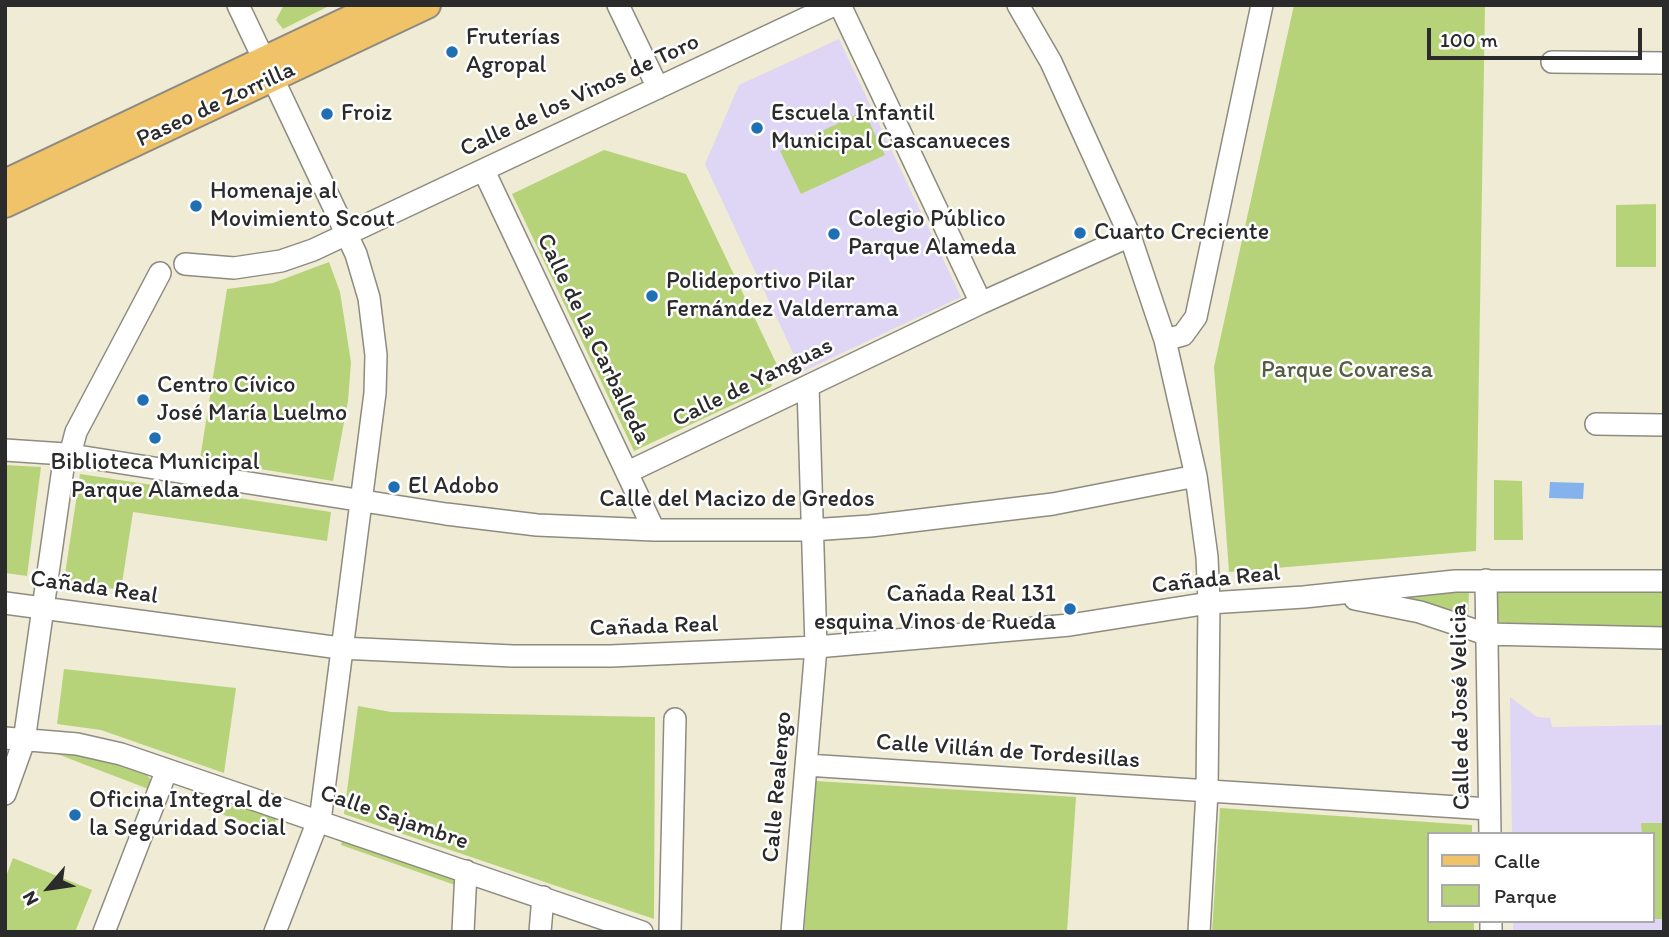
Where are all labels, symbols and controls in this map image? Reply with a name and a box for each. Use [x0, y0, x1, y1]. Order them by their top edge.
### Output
scale bar [1431, 14, 1646, 58]
place label: Fruterías Agropal [466, 24, 560, 80]
text: 100 m [1440, 27, 1498, 52]
street label: Calle de los Vinos de Toro [456, 28, 704, 164]
marker: Fruterías Agropal [444, 44, 460, 60]
street label: Paseo de Zorrilla [132, 56, 300, 154]
place label: Froiz [341, 100, 392, 128]
place label: Escuela Infantil Municipal Cascanueces [771, 100, 1010, 156]
marker: Froiz [319, 106, 335, 122]
marker: Escuela Infantil Municipal Cascanueces [749, 120, 765, 136]
place label: Homenaje al Movimiento Scout [210, 178, 395, 234]
marker: Homenaje al Movimiento Scout [188, 198, 204, 214]
place label: Colegio Público Parque Alameda [848, 206, 1016, 262]
place label: Cuarto Creciente [1094, 219, 1269, 247]
marker: Cuarto Creciente [1072, 225, 1088, 241]
marker: Colegio Público Parque Alameda [826, 226, 842, 242]
street label: Calle de La Carballeda [530, 229, 656, 449]
place label: Polideportivo Pilar Fernández Valderrama [666, 268, 898, 324]
marker: Polideportivo Pilar Fernández Valderrama [644, 288, 660, 304]
street label: Calle de Yanguas [668, 332, 838, 434]
park label: Parque Covaresa [1261, 357, 1433, 385]
place label: Centro Cívico José María Luelmo [157, 372, 347, 428]
marker: Centro Cívico José María Luelmo [135, 392, 151, 408]
marker: Biblioteca Municipal Parque Alameda [147, 430, 163, 446]
place label: Biblioteca Municipal Parque Alameda [50, 449, 260, 505]
place label: El Adobo [408, 473, 499, 501]
marker: El Adobo [386, 479, 402, 495]
street label: Calle del Macizo de Gredos [599, 486, 875, 514]
street label: Cañada Real [1150, 559, 1282, 601]
street label: Cañada Real [28, 565, 160, 611]
place label: Cañada Real 131 esquina Vinos de Rueda [814, 581, 1056, 637]
marker: Cañada Real 131 esquina Vinos de Rueda [1062, 601, 1078, 617]
street label: Calle de José Velicia [1445, 604, 1477, 810]
street label: Cañada Real [589, 610, 719, 644]
street label: Calle Realengo [757, 710, 799, 864]
street label: Calle Villán de Tordesillas [875, 728, 1141, 776]
street label: Calle Sajambre [316, 779, 472, 857]
place label: Oficina Integral de la Seguridad Social [89, 787, 286, 843]
marker: Oficina Integral de la Seguridad Social [67, 807, 83, 823]
legend [1428, 832, 1655, 923]
text: Calle [1494, 848, 1540, 873]
north arrow [14, 853, 84, 923]
text: Parque [1494, 883, 1557, 908]
text: N [17, 887, 43, 910]

